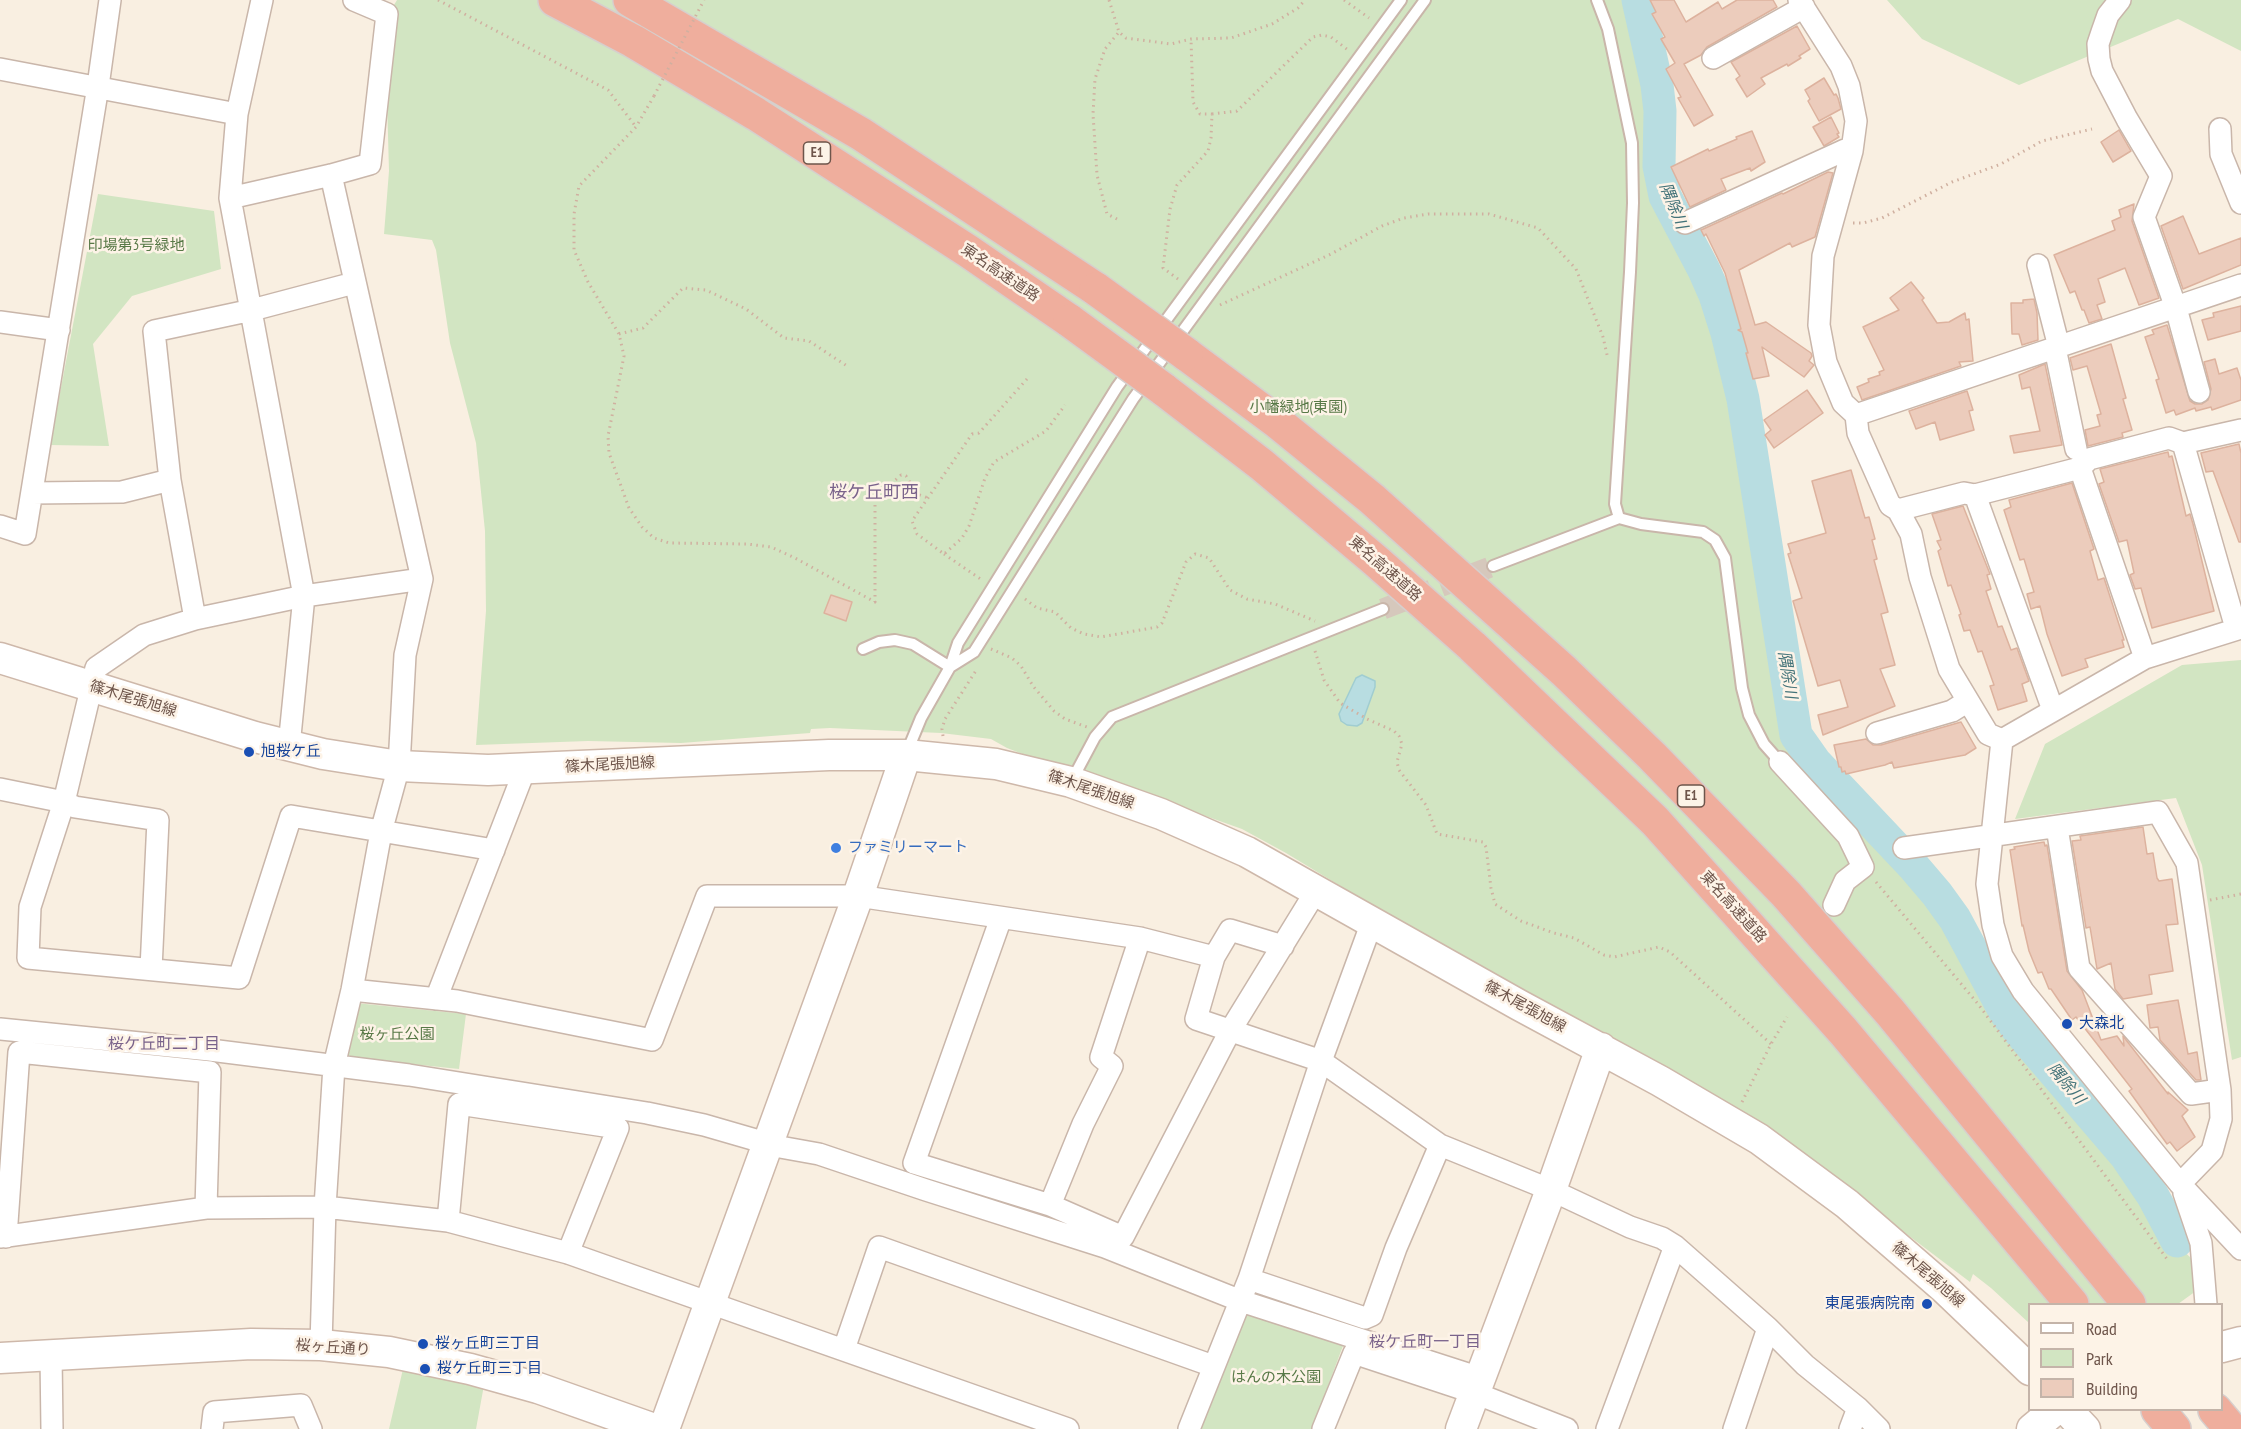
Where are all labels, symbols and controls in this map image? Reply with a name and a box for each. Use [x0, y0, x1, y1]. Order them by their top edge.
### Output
road number: E1 [804, 142, 830, 164]
water label: 隅除川 [1655, 180, 1691, 232]
park label: 印場第3号緑地 [88, 237, 184, 255]
street label: 東名高速道路 [958, 240, 1042, 306]
park label: 小幡緑地(東園) [1250, 399, 1346, 417]
district label: 桜ケ丘町西 [829, 482, 919, 504]
street label: 東名高速道路 [1345, 533, 1425, 605]
water label: 隅除川 [1774, 650, 1800, 700]
street label: 篠木尾張旭線 [87, 677, 179, 721]
place label: 旭桜ケ丘 [261, 743, 321, 761]
marker: 旭桜ケ丘 [242, 745, 256, 759]
street label: 篠木尾張旭線 [565, 754, 655, 776]
street label: 篠木尾張旭線 [1046, 767, 1136, 813]
road number: E1 [1678, 785, 1704, 807]
place label: ファミリーマート [848, 839, 968, 857]
marker: ファミリーマート [829, 841, 843, 855]
street label: 東名高速道路 [1696, 868, 1770, 946]
street label: 篠木尾張旭線 [1481, 977, 1569, 1037]
place label: 大森北 [2079, 1015, 2124, 1033]
marker: 大森北 [2060, 1017, 2074, 1031]
park label: 桜ヶ丘公園 [360, 1026, 434, 1044]
district label: 桜ケ丘町二丁目 [108, 1034, 220, 1054]
water label: 隅除川 [2043, 1059, 2089, 1109]
street label: 篠木尾張旭線 [1888, 1239, 1968, 1311]
place label: 東尾張病院南 [1825, 1295, 1915, 1313]
marker: 東尾張病院南 [1920, 1297, 1934, 1311]
legend [2028, 1303, 2223, 1411]
text: Road [2086, 1317, 2117, 1340]
district label: 桜ケ丘町一丁目 [1369, 1332, 1481, 1352]
place label: 桜ヶ丘町三丁目 [435, 1335, 540, 1353]
street label: 桜ヶ丘通り [295, 1336, 371, 1360]
marker: 桜ヶ丘町三丁目 [416, 1337, 430, 1351]
text: Park [2086, 1347, 2113, 1370]
place label: 桜ケ丘町三丁目 [437, 1360, 542, 1378]
marker: 桜ケ丘町三丁目 [418, 1362, 432, 1376]
park label: はんの木公園 [1231, 1369, 1321, 1387]
text: Building [2086, 1377, 2138, 1400]

